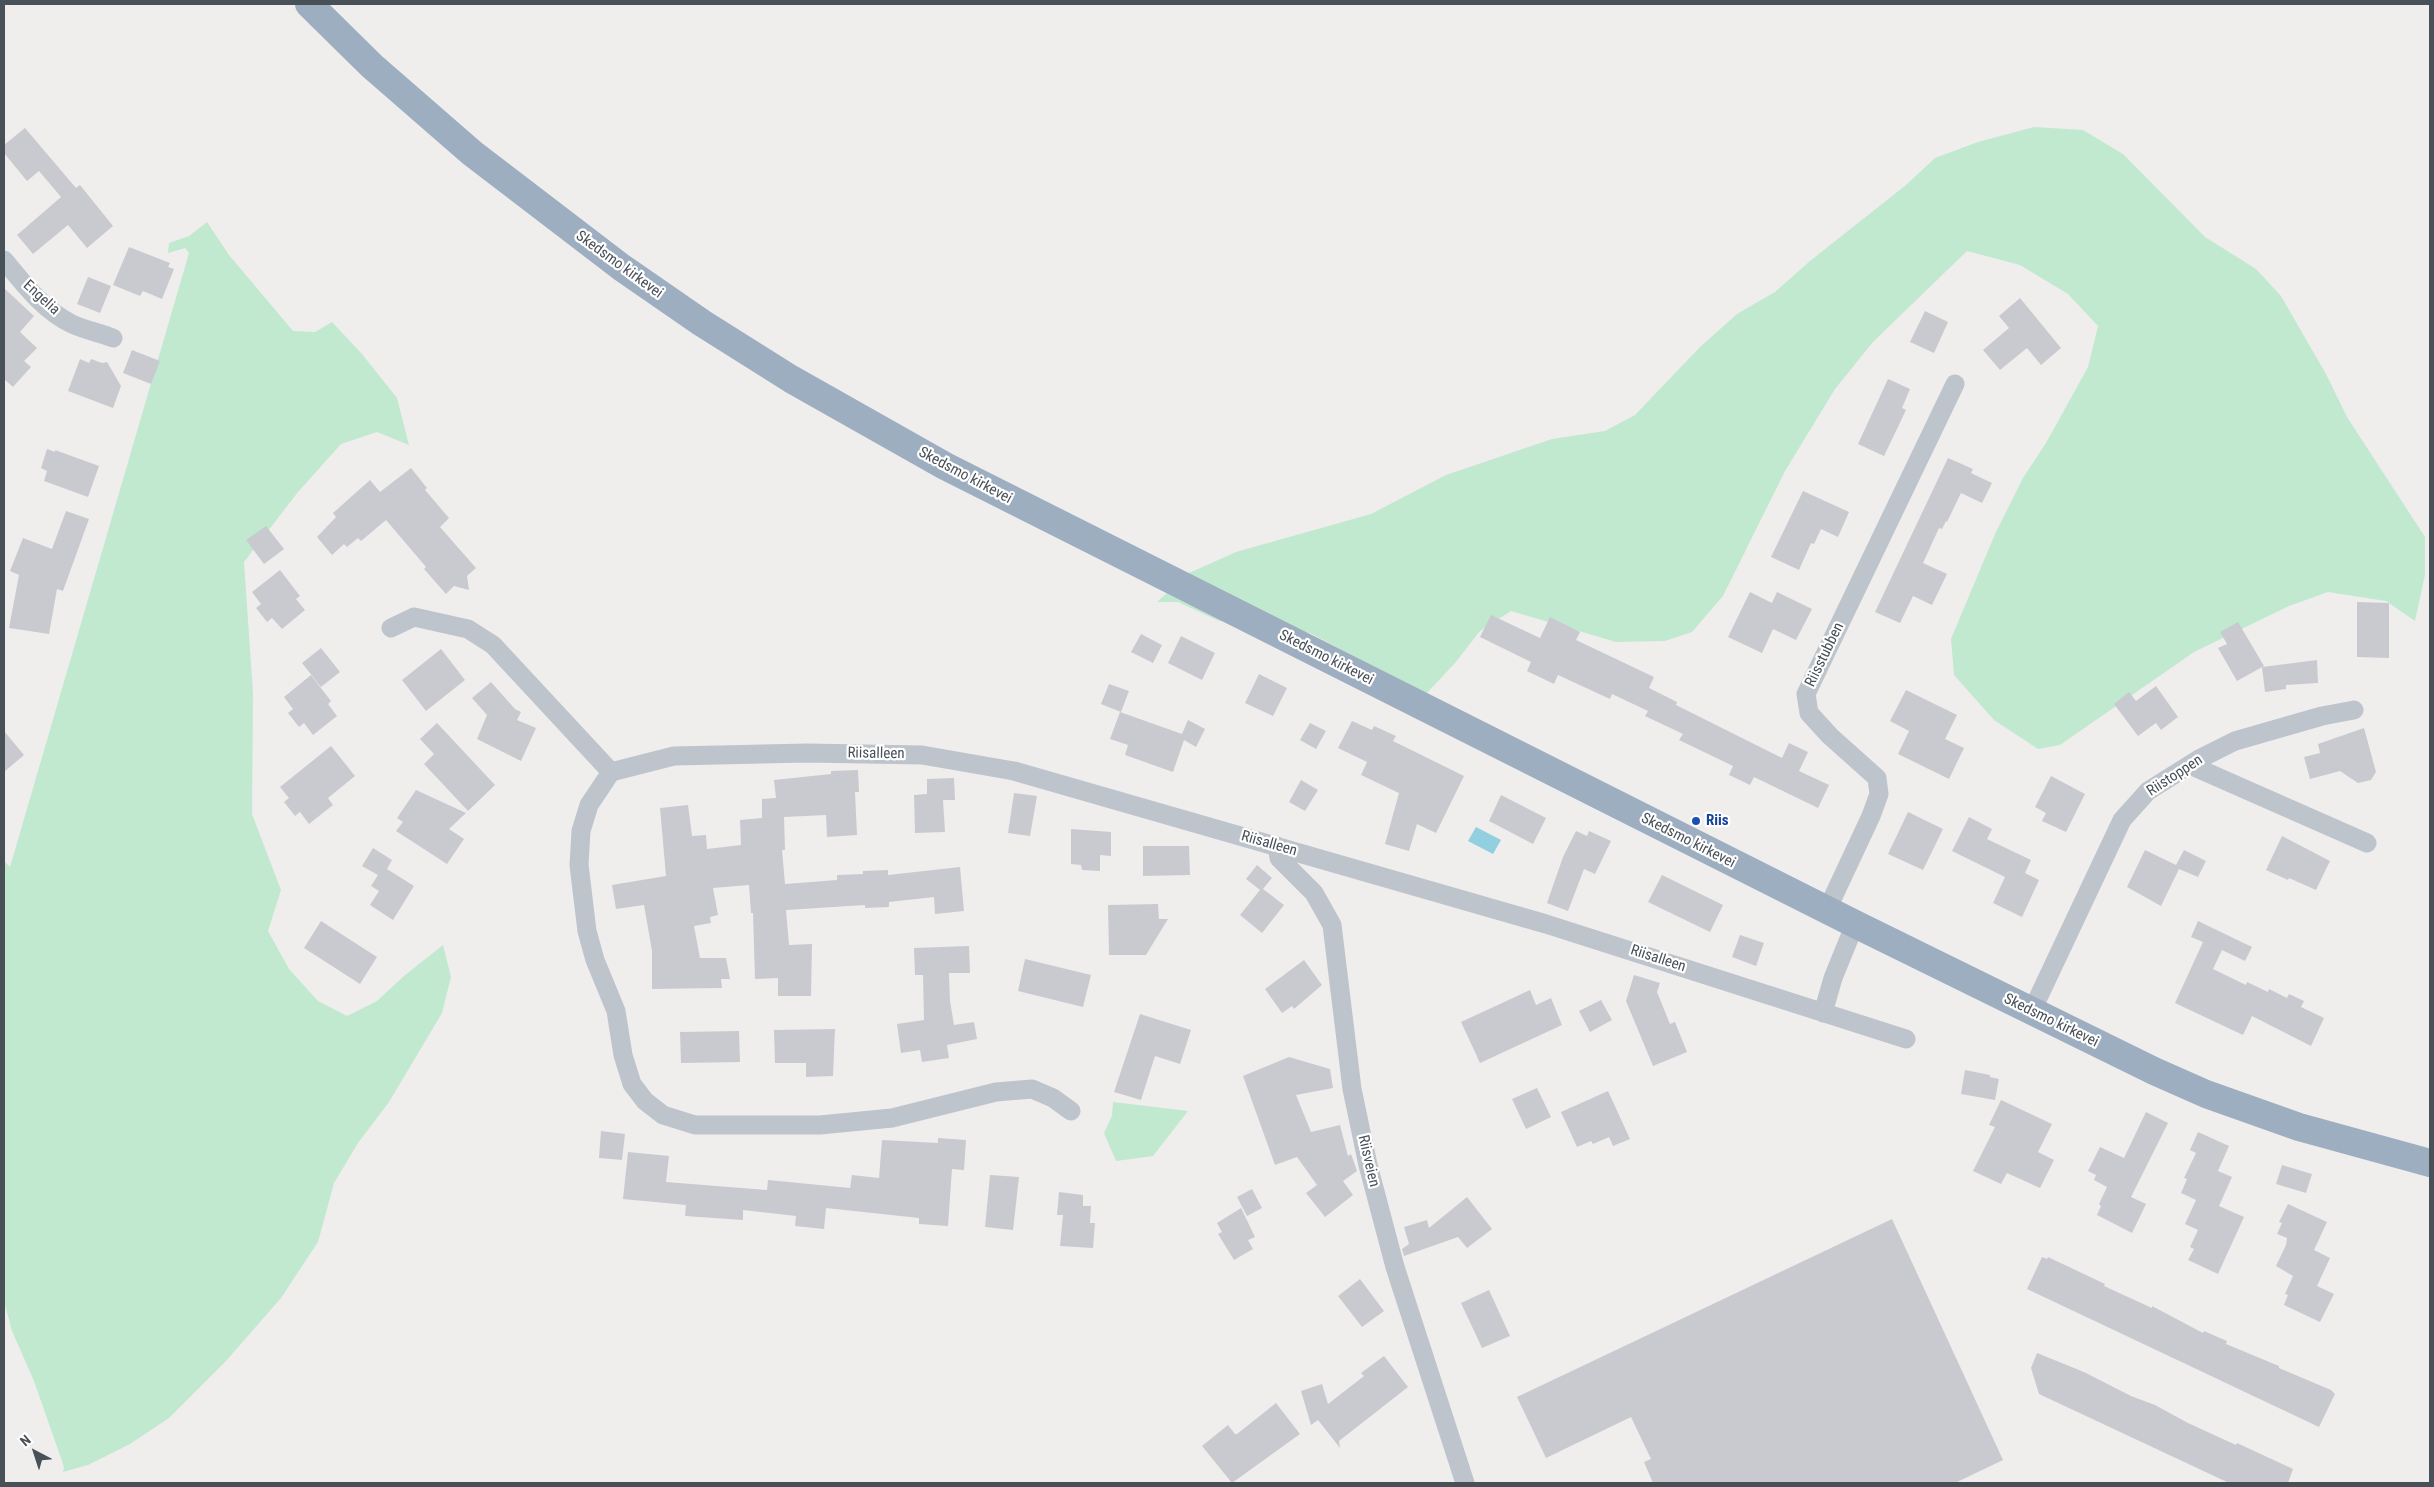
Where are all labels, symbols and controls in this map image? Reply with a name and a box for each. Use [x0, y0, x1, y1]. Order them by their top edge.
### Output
street label: Skedsmo kirkevei [572, 227, 666, 303]
street label: Engelia [19, 277, 63, 319]
street label: Skedsmo kirkevei [915, 444, 1015, 508]
street label: Riisstubben [1802, 620, 1848, 690]
street label: Skedsmo kirkevei [1276, 627, 1376, 689]
street label: Riisalleen [847, 745, 905, 763]
street label: Riistoppen [2144, 751, 2206, 801]
street label: Skedsmo kirkevei [1638, 810, 1738, 872]
place label: Riis [1706, 812, 1729, 830]
marker: Riis [1690, 815, 1702, 827]
street label: Riisalleen [1239, 827, 1299, 861]
street label: Riisalleen [1628, 942, 1688, 976]
street label: Skedsmo kirkevei [2001, 990, 2101, 1052]
street label: Riisveien [1353, 1133, 1383, 1189]
north arrow [10, 1427, 60, 1477]
text: N [17, 1432, 34, 1449]

